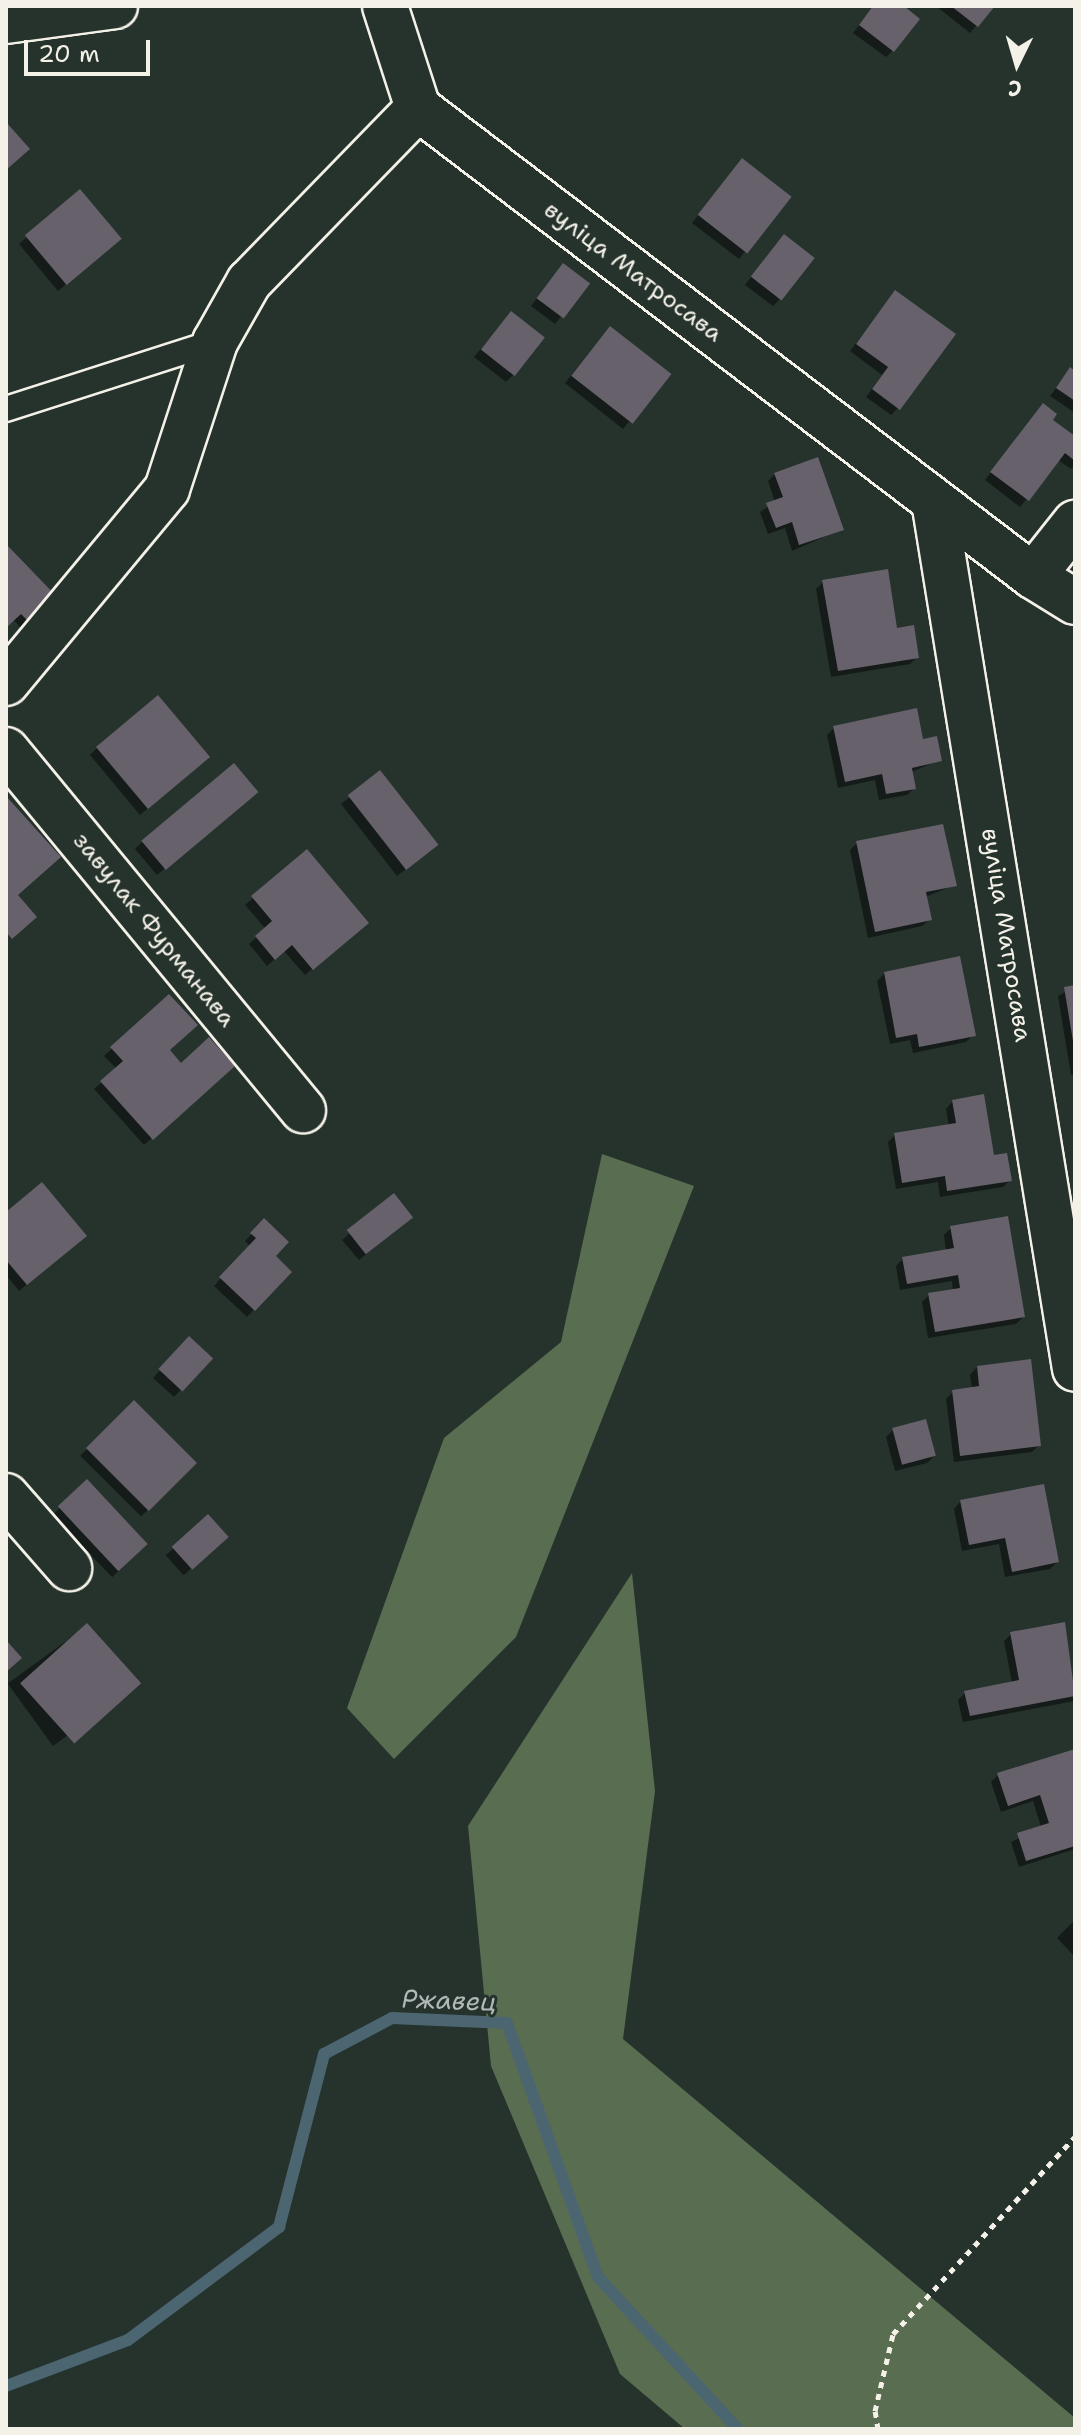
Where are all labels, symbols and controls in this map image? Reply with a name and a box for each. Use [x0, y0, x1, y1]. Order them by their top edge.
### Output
scale bar [28, 24, 154, 74]
north arrow [977, 24, 1057, 104]
text: 20 m [38, 38, 100, 70]
text: С [1007, 73, 1023, 103]
street label: вуліца Матросава [538, 196, 728, 348]
street label: вуліца Матросава [975, 826, 1037, 1044]
street label: завулак Фурманава [67, 827, 241, 1033]
water label: Ржавец [401, 1983, 497, 2017]

